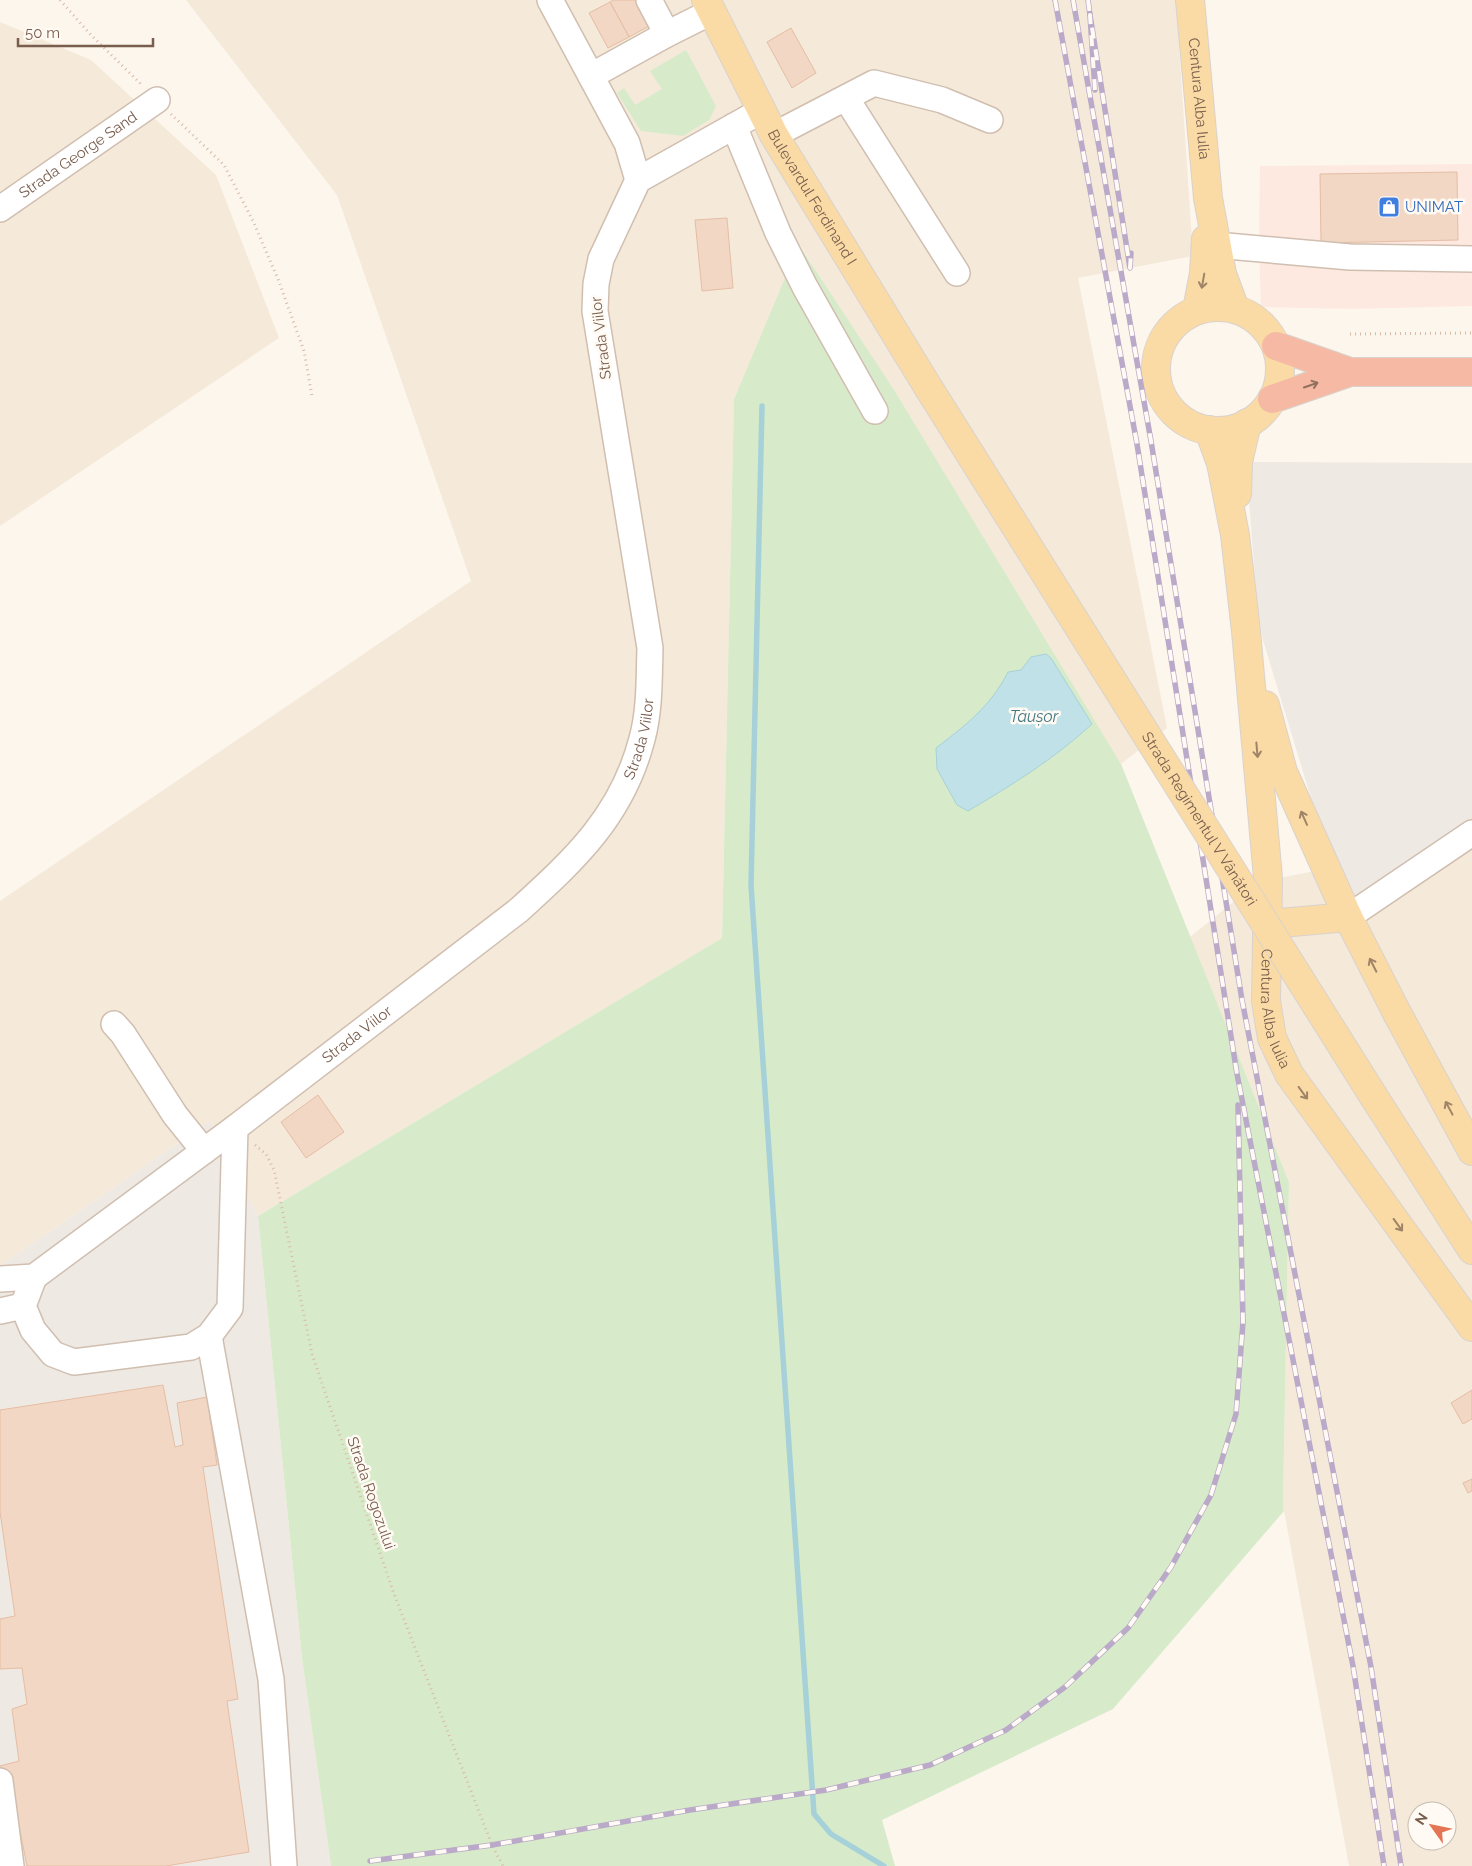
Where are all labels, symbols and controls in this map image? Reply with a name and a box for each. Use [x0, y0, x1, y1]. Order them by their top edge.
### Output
scale bar [18, 15, 152, 47]
text: 50 m [25, 24, 60, 42]
street label: Centura Alba Iulia [1184, 37, 1213, 160]
street label: Strada George Sand [16, 108, 141, 202]
street label: Bulevardul Ferdinand I [764, 126, 860, 268]
shop icon: UNIMAT [1377, 195, 1401, 219]
place label: UNIMAT [1405, 198, 1463, 216]
one-way arrow [1197, 273, 1207, 289]
street label: Strada Viilor [587, 295, 615, 380]
one-way arrow [1303, 380, 1319, 390]
street label: Strada Viilor [620, 697, 657, 782]
water label: Tăușor [1010, 707, 1059, 726]
street label: Strada Regimentul V Vânători [1138, 729, 1261, 909]
one-way arrow [1252, 741, 1261, 757]
one-way arrow [1299, 811, 1308, 826]
street label: Centura Alba Iulia [1257, 949, 1294, 1071]
one-way arrow [1368, 958, 1377, 973]
street label: Strada Viilor [318, 1001, 396, 1067]
one-way arrow [1298, 1086, 1308, 1100]
one-way arrow [1444, 1101, 1454, 1116]
one-way arrow [1393, 1218, 1403, 1232]
street label: Strada Rogozului [343, 1434, 399, 1552]
north arrow [1407, 1801, 1457, 1851]
text: N [1411, 1810, 1431, 1828]

